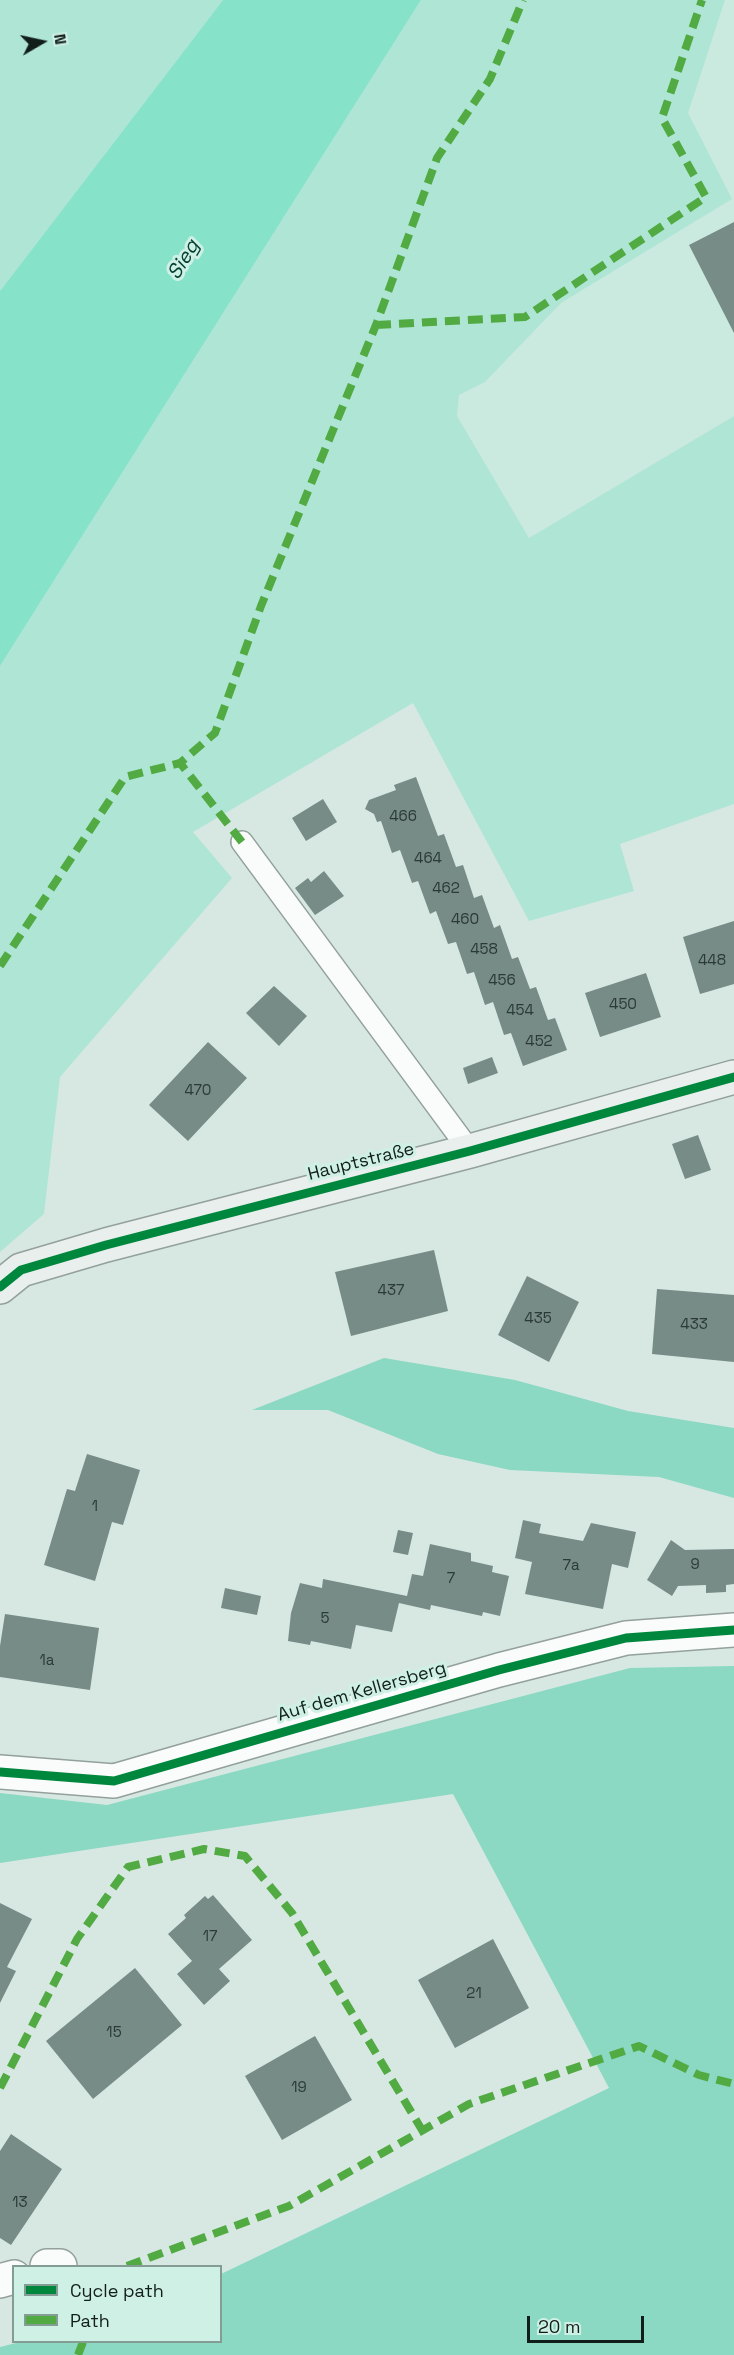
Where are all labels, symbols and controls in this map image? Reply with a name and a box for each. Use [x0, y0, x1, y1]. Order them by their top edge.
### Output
north arrow [12, 12, 72, 72]
text: N [49, 32, 71, 46]
water label: Sieg [163, 236, 205, 284]
house number: 466 [389, 808, 417, 826]
house number: 464 [414, 850, 442, 868]
house number: 462 [432, 880, 460, 898]
house number: 460 [451, 911, 479, 929]
house number: 458 [470, 941, 498, 959]
house number: 448 [698, 952, 726, 970]
house number: 456 [488, 972, 516, 990]
house number: 450 [609, 996, 637, 1014]
house number: 454 [506, 1002, 534, 1020]
house number: 452 [525, 1033, 553, 1051]
house number: 470 [185, 1082, 211, 1100]
street label: Hauptstraße [306, 1138, 416, 1186]
house number: 437 [378, 1282, 404, 1300]
house number: 435 [524, 1310, 552, 1328]
house number: 433 [680, 1316, 708, 1334]
house number: 1 [92, 1498, 98, 1516]
house number: 9 [690, 1556, 700, 1574]
house number: 7a [562, 1557, 580, 1575]
house number: 7 [447, 1570, 455, 1588]
house number: 5 [321, 1610, 329, 1628]
house number: 1a [40, 1652, 54, 1670]
street label: Auf dem Kellersberg [275, 1658, 449, 1726]
house number: 17 [203, 1928, 217, 1946]
house number: 21 [466, 1985, 482, 2003]
house number: 15 [106, 2024, 122, 2042]
house number: 19 [291, 2079, 307, 2097]
house number: 13 [12, 2194, 28, 2212]
legend [12, 2265, 222, 2343]
text: Cycle path [70, 2279, 164, 2302]
scale bar [530, 2304, 647, 2342]
text: Path [70, 2309, 110, 2332]
text: 20 m [538, 2315, 581, 2338]

